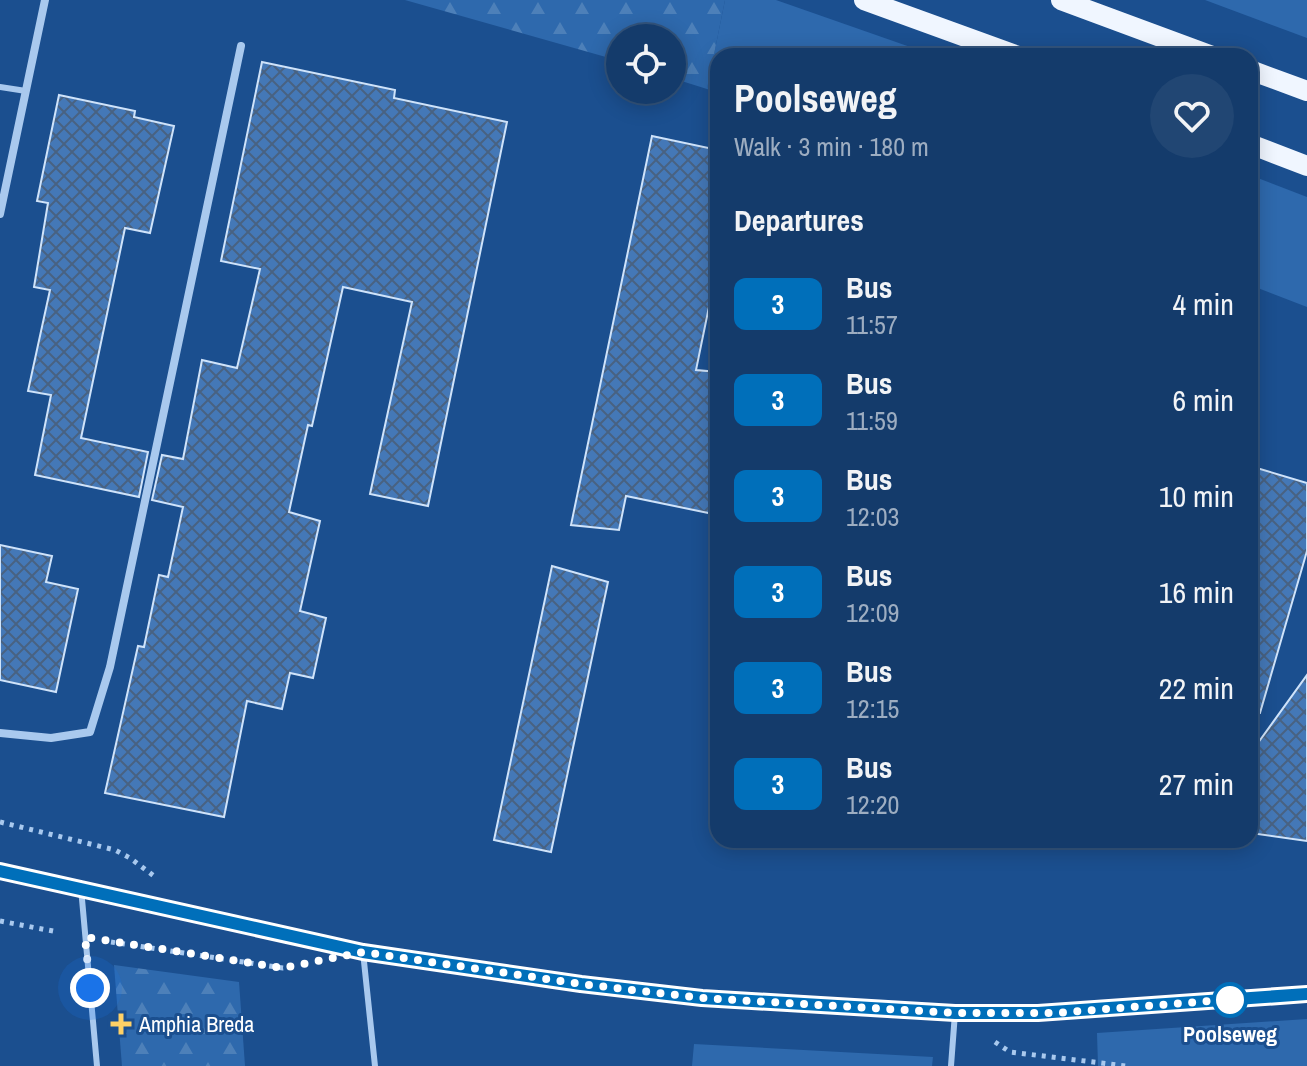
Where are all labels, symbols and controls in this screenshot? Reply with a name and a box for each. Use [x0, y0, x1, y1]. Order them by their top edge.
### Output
map controls [606, 24, 686, 104]
button: locate [606, 24, 686, 104]
text: Poolseweg [734, 73, 897, 124]
button: heart [1150, 74, 1234, 158]
text: Walk · 3 min · 180 m [734, 129, 929, 164]
text: Departures [734, 200, 864, 240]
text: Bus [846, 267, 892, 307]
text: 4 min [1172, 284, 1234, 324]
text: 3 [772, 285, 784, 323]
text: 11:57 [846, 307, 898, 342]
text: Bus [846, 363, 892, 403]
text: 6 min [1172, 380, 1234, 420]
text: 3 [772, 381, 784, 419]
text: 11:59 [846, 403, 898, 438]
text: Bus [846, 459, 892, 499]
text: 10 min [1159, 476, 1234, 516]
text: 3 [772, 477, 784, 515]
text: 12:03 [846, 499, 899, 534]
text: Bus [846, 555, 892, 595]
text: 16 min [1159, 572, 1234, 612]
text: 3 [772, 573, 784, 611]
text: 12:09 [846, 595, 899, 630]
text: Bus [846, 651, 892, 691]
text: 22 min [1159, 668, 1234, 708]
text: 3 [772, 669, 784, 707]
text: 12:15 [846, 691, 899, 726]
text: Bus [846, 747, 892, 787]
text: 27 min [1159, 764, 1234, 804]
text: 3 [772, 765, 784, 803]
text: 12:20 [846, 787, 899, 822]
your location [70, 968, 110, 1008]
marker: Poolseweg [1213, 983, 1247, 1017]
place label: Amphia Breda [138, 1009, 254, 1039]
marker: Amphia Breda [110, 1013, 132, 1035]
place label: Poolseweg [1183, 1019, 1277, 1049]

